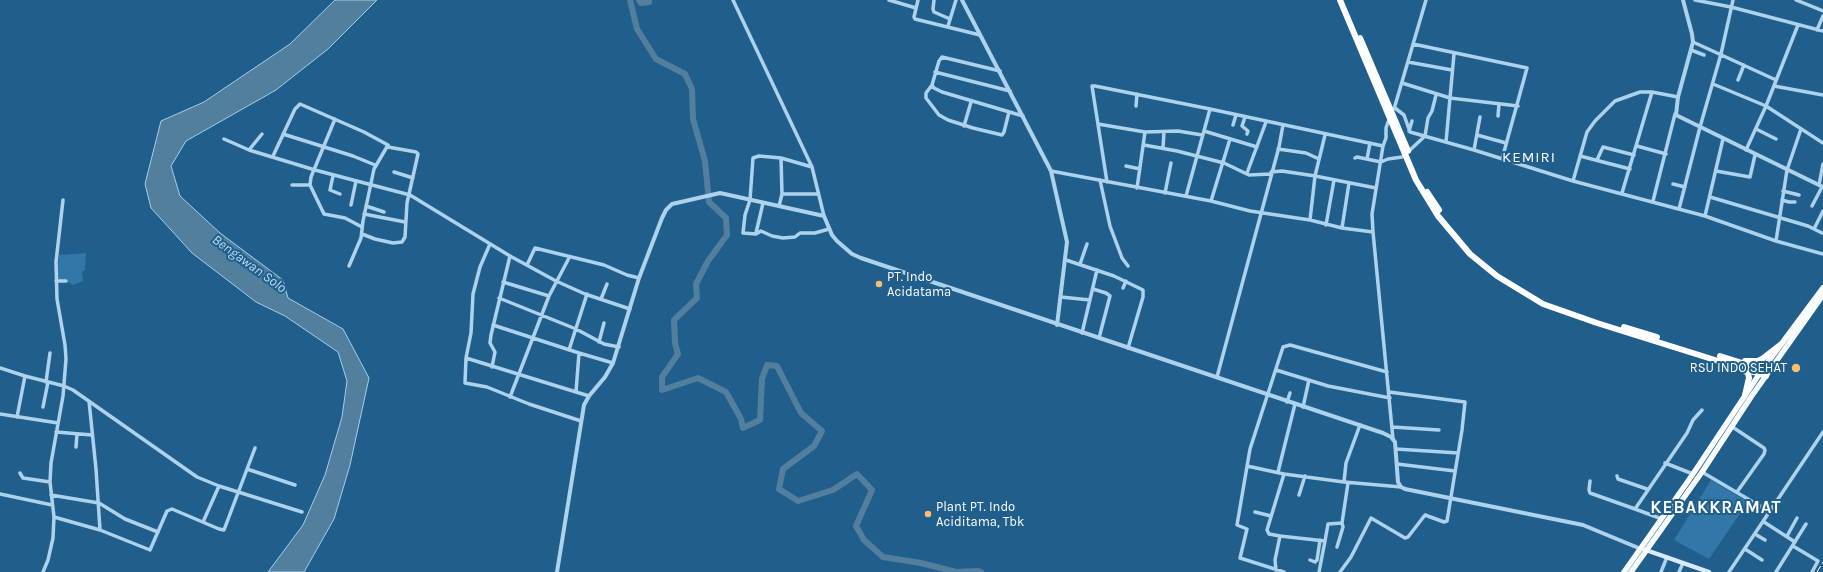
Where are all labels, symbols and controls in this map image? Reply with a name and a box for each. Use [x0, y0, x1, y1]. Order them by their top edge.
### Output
district label: KEMIRI [1502, 149, 1556, 167]
water label: Bengawan Solo [209, 231, 289, 297]
place label: PT. Indo Acidatama [887, 269, 951, 300]
marker: PT. Indo Acidatama [874, 279, 884, 289]
place label: RSU INDO SEHAT [1690, 360, 1787, 376]
marker: RSU INDO SEHAT [1790, 362, 1802, 374]
district label: KEBAKKRAMAT [1650, 498, 1782, 518]
place label: Plant PT. Indo Aciditama, Tbk [936, 499, 1024, 530]
marker: Plant PT. Indo Aciditama, Tbk [923, 509, 933, 519]

